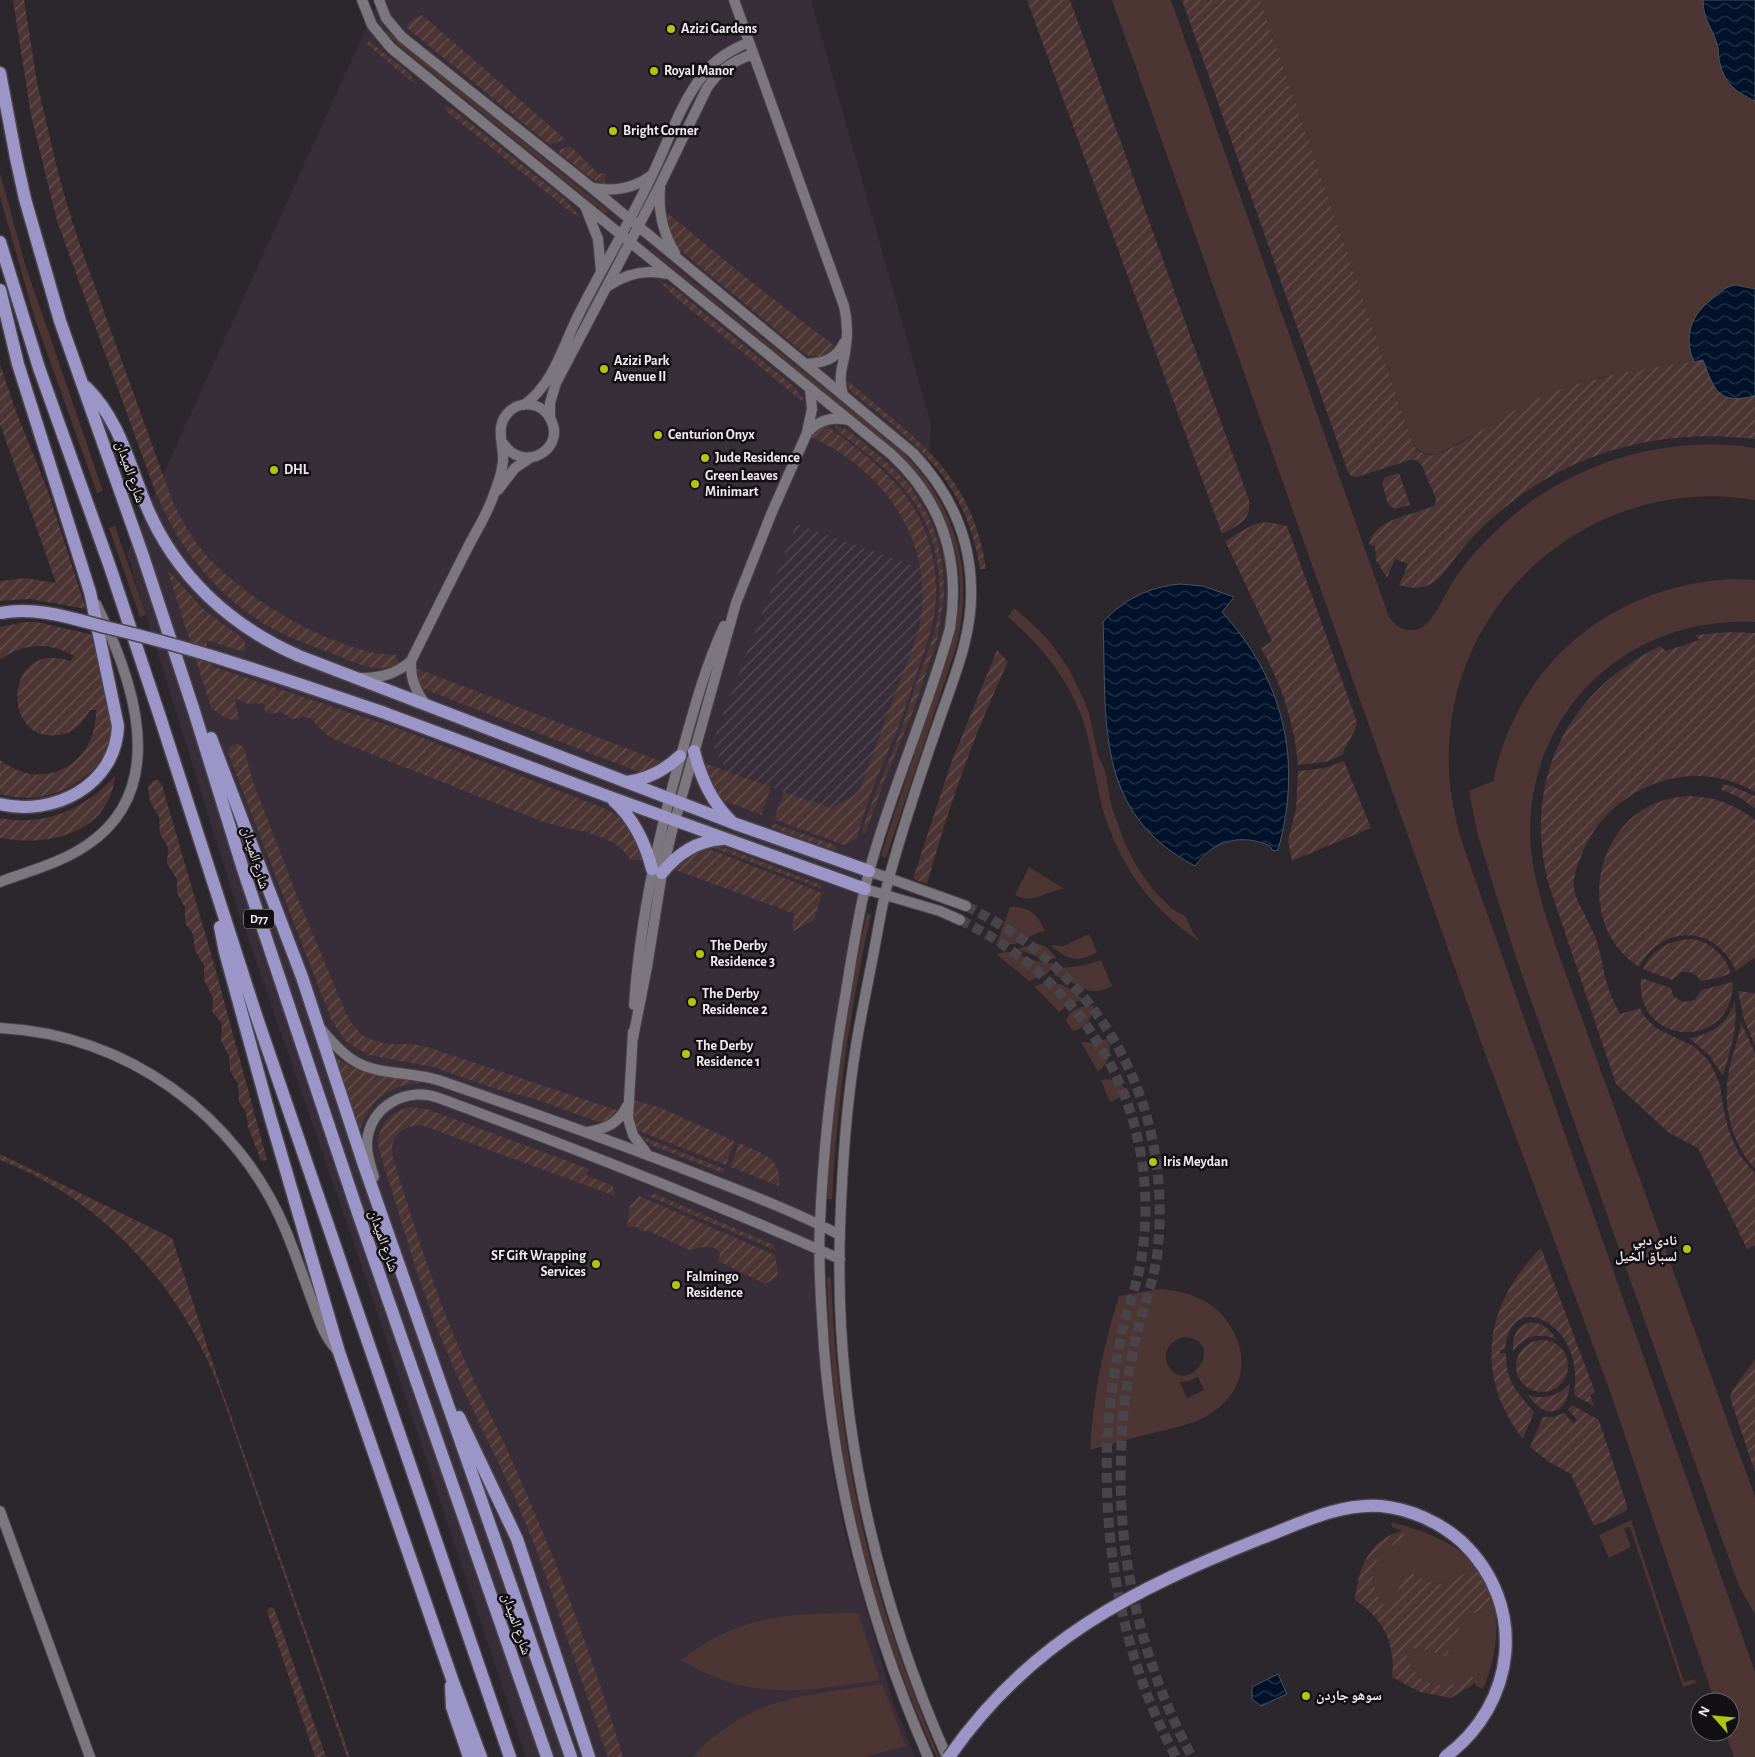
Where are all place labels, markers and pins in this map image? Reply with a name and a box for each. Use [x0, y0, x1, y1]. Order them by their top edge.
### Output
place label: Azizi Gardens [681, 22, 757, 36]
marker: Azizi Gardens [665, 23, 677, 35]
place label: Royal Manor [664, 64, 734, 78]
marker: Royal Manor [648, 65, 660, 77]
place label: Bright Corner [623, 124, 699, 138]
marker: Bright Corner [607, 125, 619, 137]
place label: Azizi Park Avenue II [614, 354, 670, 384]
marker: Azizi Park Avenue II [598, 363, 610, 375]
place label: Centurion Onyx [668, 428, 755, 442]
marker: Centurion Onyx [652, 429, 664, 441]
place label: Jude Residence [715, 451, 800, 465]
marker: Jude Residence [699, 452, 711, 464]
place label: DHL [284, 463, 310, 477]
marker: DHL [268, 464, 280, 476]
place label: Green Leaves Minimart [705, 469, 778, 499]
marker: Green Leaves Minimart [689, 478, 701, 490]
place label: The Derby Residence 3 [710, 939, 775, 969]
marker: The Derby Residence 3 [694, 948, 706, 960]
place label: The Derby Residence 2 [702, 987, 768, 1017]
marker: The Derby Residence 2 [686, 996, 698, 1008]
place label: The Derby Residence 1 [696, 1039, 760, 1069]
marker: The Derby Residence 1 [680, 1048, 692, 1060]
place label: Iris Meydan [1163, 1155, 1228, 1169]
marker: Iris Meydan [1147, 1156, 1159, 1168]
place label: نادي دبي لسباق الخيل [1615, 1234, 1677, 1265]
marker: نادي دبي لسباق الخيل [1681, 1243, 1693, 1255]
place label: SF Gift Wrapping Services [491, 1249, 587, 1279]
marker: SF Gift Wrapping Services [590, 1258, 602, 1270]
place label: Falmingo Residence [686, 1270, 743, 1300]
marker: Falmingo Residence [670, 1279, 682, 1291]
place label: سوهو جاردن [1316, 1689, 1382, 1704]
marker: سوهو جاردن [1300, 1690, 1312, 1702]

